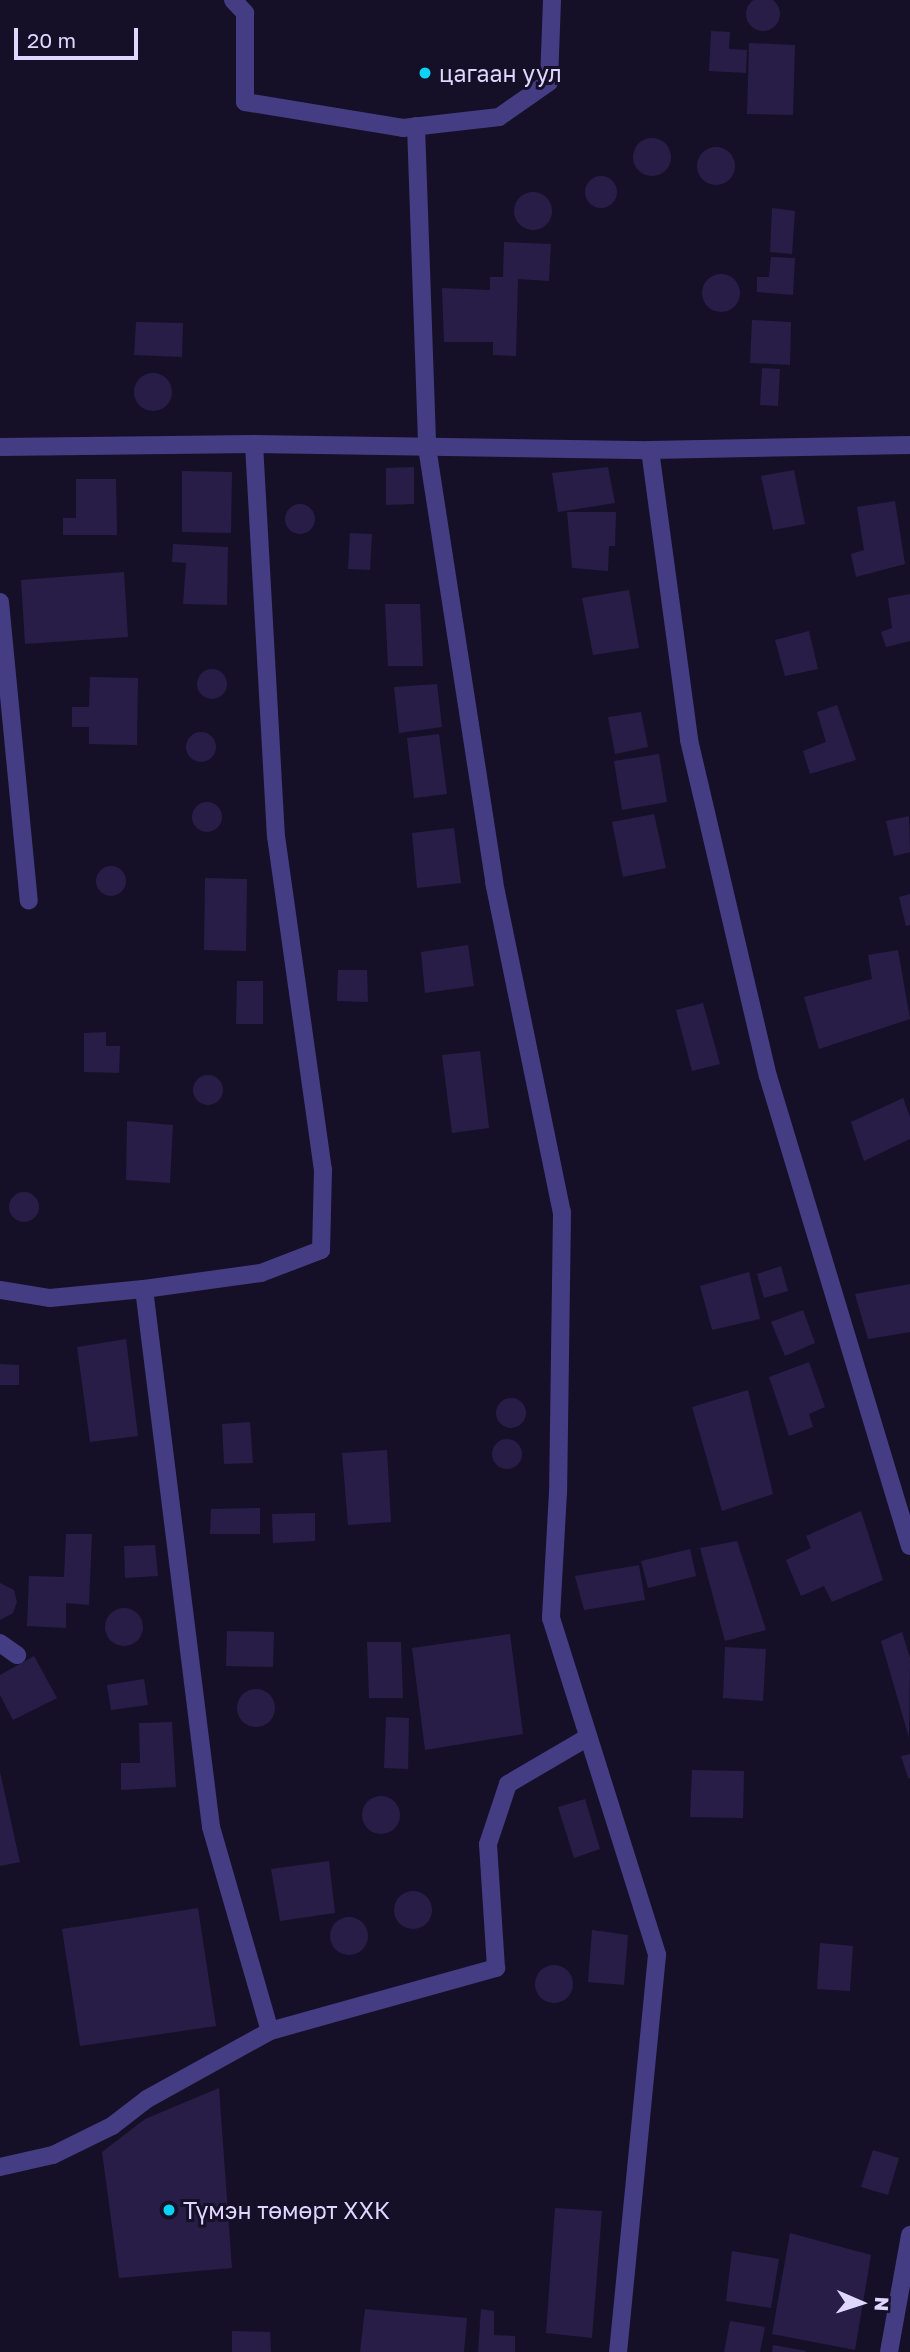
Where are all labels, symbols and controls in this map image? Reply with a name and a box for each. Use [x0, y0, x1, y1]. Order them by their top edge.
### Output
scale bar [18, 14, 142, 58]
text: 20 m [27, 27, 76, 53]
place label: цагаан уул [439, 59, 562, 87]
marker: цагаан уул [417, 65, 433, 81]
place label: Түмэн төмөрт ХХК [183, 2196, 390, 2224]
marker: Түмэн төмөрт ХХК [161, 2202, 177, 2218]
north arrow [826, 2268, 896, 2338]
text: N [871, 2296, 894, 2312]

